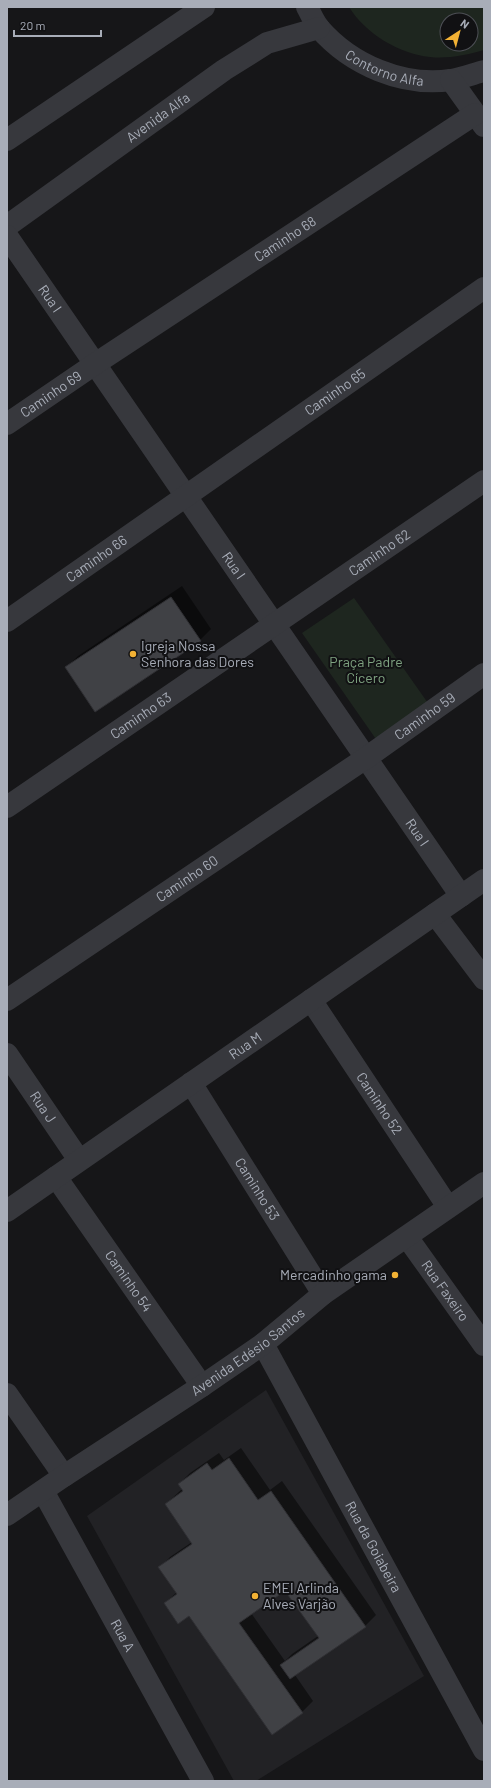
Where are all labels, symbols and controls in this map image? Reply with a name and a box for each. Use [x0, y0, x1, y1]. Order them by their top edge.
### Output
scale bar [14, 12, 101, 38]
north arrow [439, 12, 479, 52]
text: N [458, 16, 472, 31]
text: 20 m [20, 18, 46, 32]
street label: Contorno Alfa [342, 46, 425, 89]
street label: Avenida Alfa [123, 88, 193, 146]
street label: Caminho 68 [251, 212, 319, 265]
street label: Rua I [35, 281, 66, 315]
street label: Caminho 65 [301, 364, 369, 419]
street label: Caminho 69 [17, 367, 84, 421]
street label: Caminho 62 [345, 525, 413, 579]
street label: Caminho 66 [62, 531, 130, 585]
street label: Rua I [219, 548, 250, 582]
place label: Igreja Nossa Senhora das Dores [141, 637, 254, 670]
marker: Igreja Nossa Senhora das Dores [128, 649, 138, 659]
park label: Praça Padre Cícero [329, 653, 403, 686]
street label: Caminho 63 [107, 688, 174, 742]
street label: Caminho 59 [391, 688, 458, 743]
street label: Rua I [402, 815, 433, 849]
street label: Caminho 60 [152, 851, 221, 905]
street label: Rua M [225, 1028, 265, 1063]
street label: Caminho 52 [353, 1069, 407, 1137]
street label: Rua J [27, 1088, 60, 1126]
street label: Caminho 53 [232, 1154, 284, 1223]
street label: Caminho 54 [102, 1247, 156, 1315]
street label: Rua Faxeiro [418, 1257, 473, 1324]
place label: Mercadinho gama [280, 1266, 387, 1283]
marker: Mercadinho gama [390, 1270, 400, 1280]
street label: Avenida Edésio Santos [188, 1304, 308, 1399]
street label: Rua da Goiabeira [342, 1498, 406, 1595]
place label: EMEI Arlinda Alves Varjão [263, 1579, 339, 1612]
marker: EMEI Arlinda Alves Varjão [250, 1591, 260, 1601]
street label: Rua A [107, 1616, 139, 1655]

